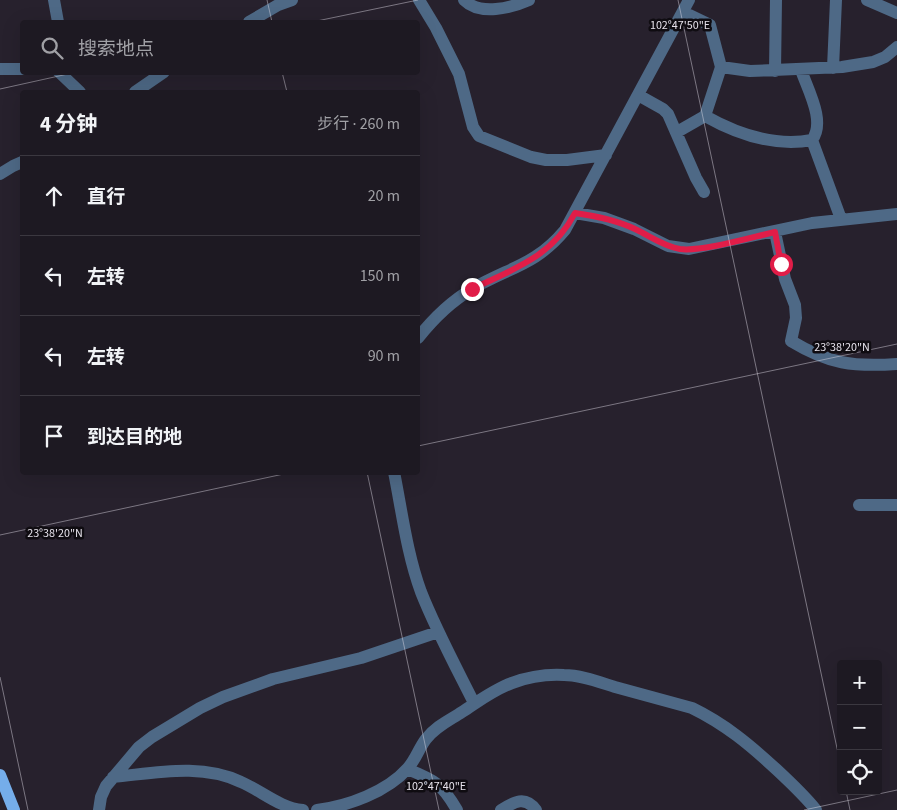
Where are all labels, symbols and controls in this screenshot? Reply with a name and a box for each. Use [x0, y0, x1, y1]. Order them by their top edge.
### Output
text: 102°47'50"E [650, 17, 710, 34]
search box [20, 20, 420, 75]
icon: search [38, 34, 66, 62]
text: 搜索地点 [78, 36, 154, 63]
text: 4 分钟 [40, 109, 97, 139]
text: 步行 · 260 m [317, 113, 400, 135]
icon: ahead [40, 182, 68, 210]
text: 直行 [87, 184, 125, 211]
text: 20 m [368, 185, 400, 207]
route start [770, 253, 793, 276]
icon: left [40, 262, 68, 290]
text: 左转 [87, 264, 125, 291]
text: 150 m [360, 265, 400, 287]
route end [461, 278, 484, 301]
text: 23°38'20"N [814, 339, 870, 356]
icon: left [40, 342, 68, 370]
text: 左转 [87, 344, 125, 371]
text: 90 m [368, 345, 400, 367]
icon: arrive [40, 422, 68, 450]
text: 到达目的地 [87, 424, 182, 451]
text: 23°38'20"N [27, 525, 83, 542]
map controls [837, 660, 882, 795]
button: + [837, 660, 882, 705]
button: − [837, 705, 882, 750]
button: locate [837, 750, 882, 795]
text: 102°47'40"E [406, 778, 466, 795]

